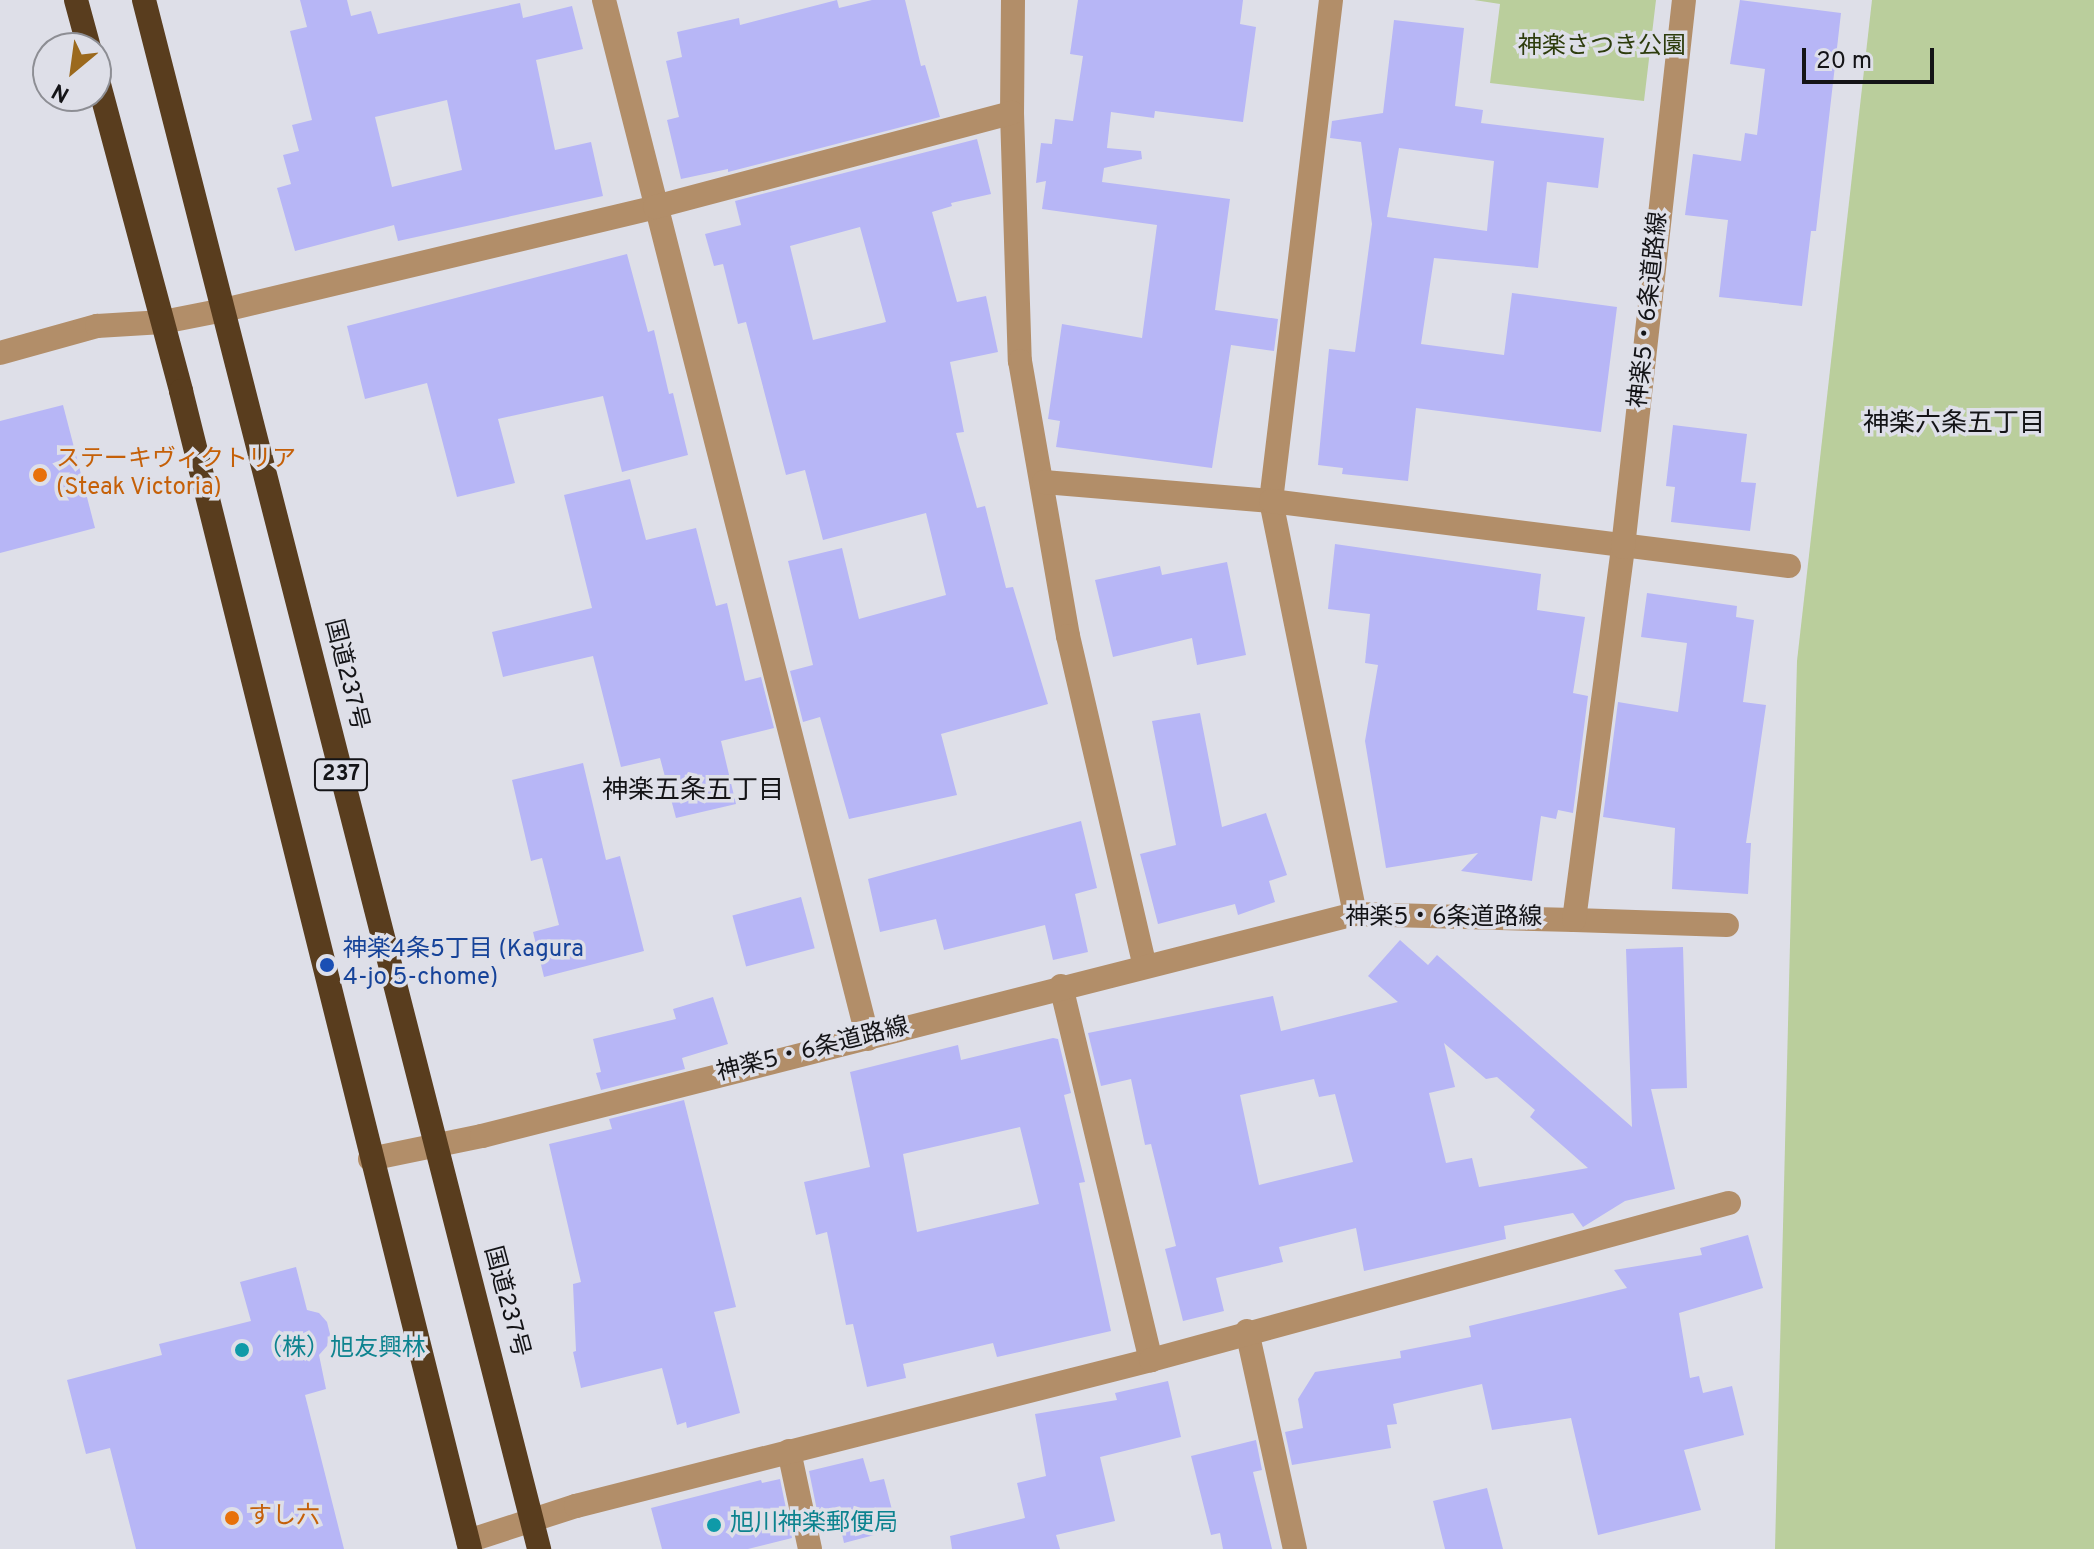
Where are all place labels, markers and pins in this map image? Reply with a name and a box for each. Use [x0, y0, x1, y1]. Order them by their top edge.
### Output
place label: ステーキヴィクトリア (Steak Victoria) [56, 447, 296, 503]
marker: ステーキヴィクトリア (Steak Victoria) [31, 466, 49, 484]
place label: 神楽4条5丁目 (Kagura 4-jo 5-chome) [343, 937, 584, 993]
marker: 神楽4条5丁目 (Kagura 4-jo 5-chome) [318, 956, 336, 974]
place label: （株）旭友興林 [258, 1336, 426, 1364]
marker: （株）旭友興林 [233, 1341, 251, 1359]
place label: すし六 [248, 1504, 320, 1532]
marker: すし六 [223, 1509, 241, 1527]
place label: 旭川神楽郵便局 [730, 1511, 898, 1539]
marker: 旭川神楽郵便局 [705, 1516, 723, 1534]

